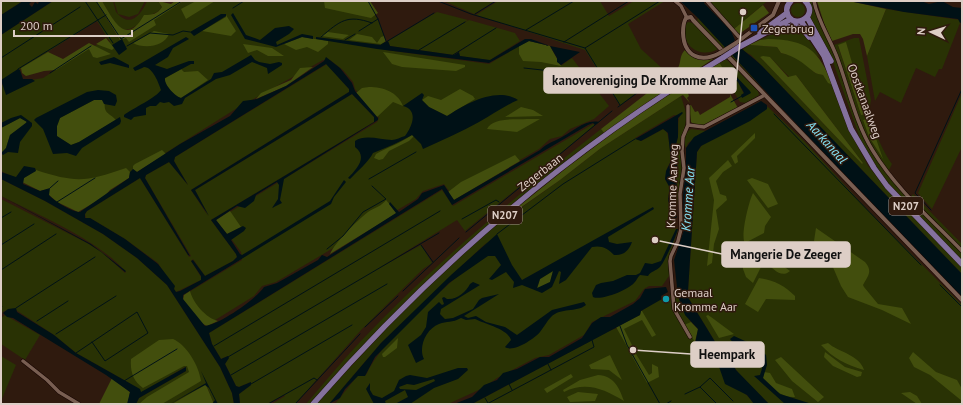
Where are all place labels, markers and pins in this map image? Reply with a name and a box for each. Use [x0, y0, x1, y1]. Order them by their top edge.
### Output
place label: Zegerbrug [762, 21, 814, 36]
marker: Zegerbrug [749, 23, 759, 33]
callout: kanovereniging De Kromme Aar [544, 68, 736, 93]
callout: Mangerie De Zeeger [722, 242, 850, 267]
place label: Gemaal Kromme Aar [674, 285, 737, 314]
marker: Gemaal Kromme Aar [661, 294, 671, 304]
callout: Heempark [691, 342, 764, 367]

